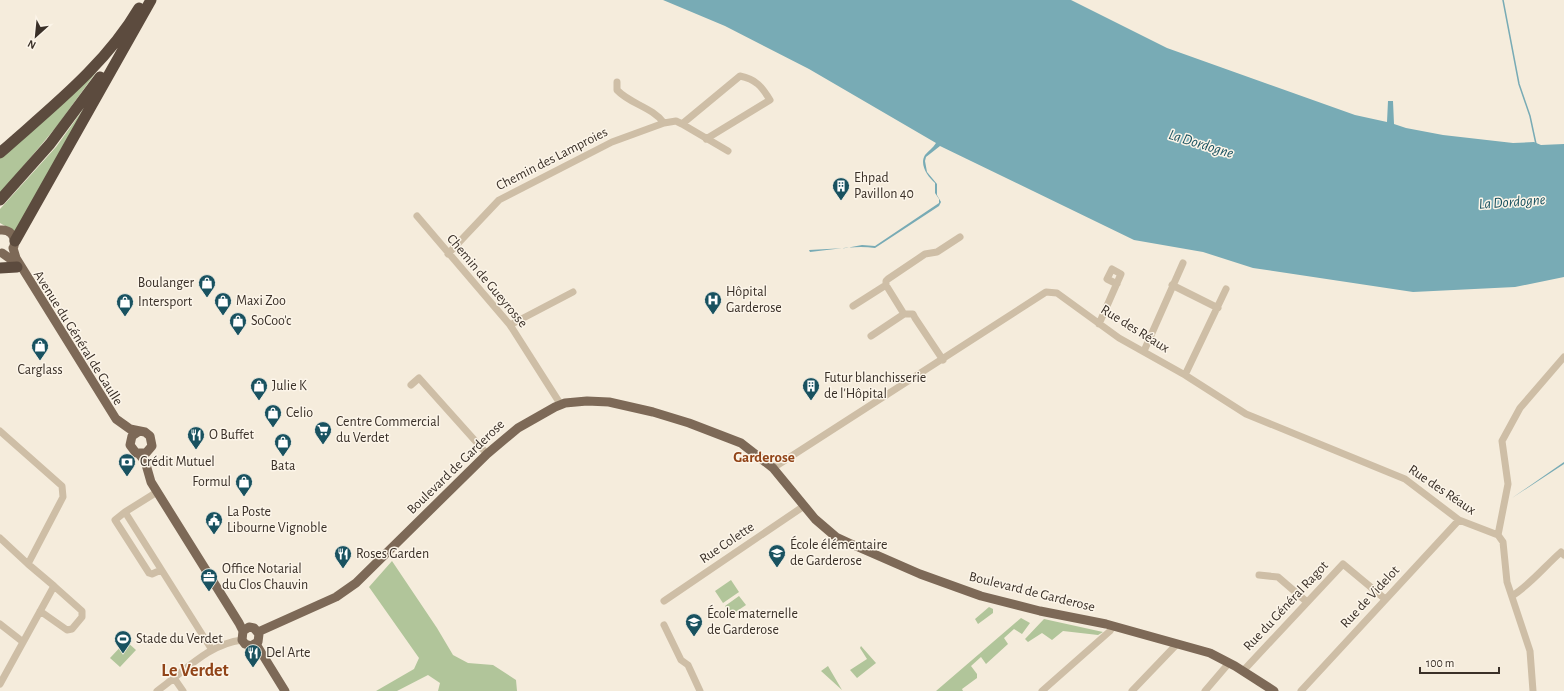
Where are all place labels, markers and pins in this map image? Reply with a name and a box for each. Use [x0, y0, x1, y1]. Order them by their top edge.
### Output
place label: Ehpad Pavillon 40 [854, 171, 914, 201]
building icon: Ehpad Pavillon 40 [831, 176, 851, 201]
shop icon: Boulanger [197, 273, 217, 298]
place label: Boulanger [138, 276, 194, 290]
place label: Hôpital Garderose [726, 285, 782, 315]
hospital icon: Hôpital Garderose [703, 290, 723, 315]
shop icon: Maxi Zoo [213, 291, 233, 316]
shop icon: Intersport [115, 292, 135, 317]
place label: Maxi Zoo [236, 294, 286, 308]
place label: Intersport [138, 295, 193, 309]
shop icon: SoCoo'c [228, 311, 248, 336]
place label: SoCoo'c [251, 314, 292, 328]
shop icon: Carglass [30, 336, 50, 361]
place label: Carglass [17, 363, 63, 377]
place label: Futur blanchisserie de l'Hôpital [824, 371, 926, 401]
shop icon: Julie K [249, 376, 269, 401]
building icon: Futur blanchisserie de l'Hôpital [801, 376, 821, 401]
place label: Julie K [272, 379, 307, 393]
shop icon: Celio [263, 403, 283, 428]
place label: Celio [286, 406, 313, 420]
place label: Centre Commercial du Verdet [336, 415, 440, 445]
supermarket icon: Centre Commercial du Verdet [313, 420, 333, 445]
restaurant icon: O Buffet [186, 425, 206, 450]
place label: O Buffet [209, 428, 254, 442]
shop icon: Bata [273, 432, 293, 457]
bank icon: Crédit Mutuel [117, 452, 137, 477]
place label: Crédit Mutuel [140, 455, 215, 469]
place label: Bata [271, 459, 296, 473]
shop icon: Formul [234, 472, 254, 497]
place label: Formul [192, 475, 231, 489]
place label: La Poste Libourne Vignoble [227, 505, 327, 535]
public building icon: La Poste Libourne Vignoble [204, 510, 224, 535]
place label: École élémentaire de Garderose [790, 535, 887, 568]
school or university icon: École élémentaire de Garderose [767, 543, 787, 568]
restaurant icon: Roses Garden [333, 544, 353, 569]
place label: Roses Garden [356, 547, 429, 561]
place label: Office Notarial du Clos Chauvin [222, 562, 308, 592]
office icon: Office Notarial du Clos Chauvin [199, 567, 219, 592]
place label: École maternelle de Garderose [707, 604, 798, 637]
school or university icon: École maternelle de Garderose [684, 612, 704, 637]
sports icon: Stade du Verdet [113, 629, 133, 654]
place label: Stade du Verdet [136, 632, 223, 646]
restaurant icon: Del Arte [243, 643, 263, 668]
place label: Del Arte [266, 646, 310, 660]

